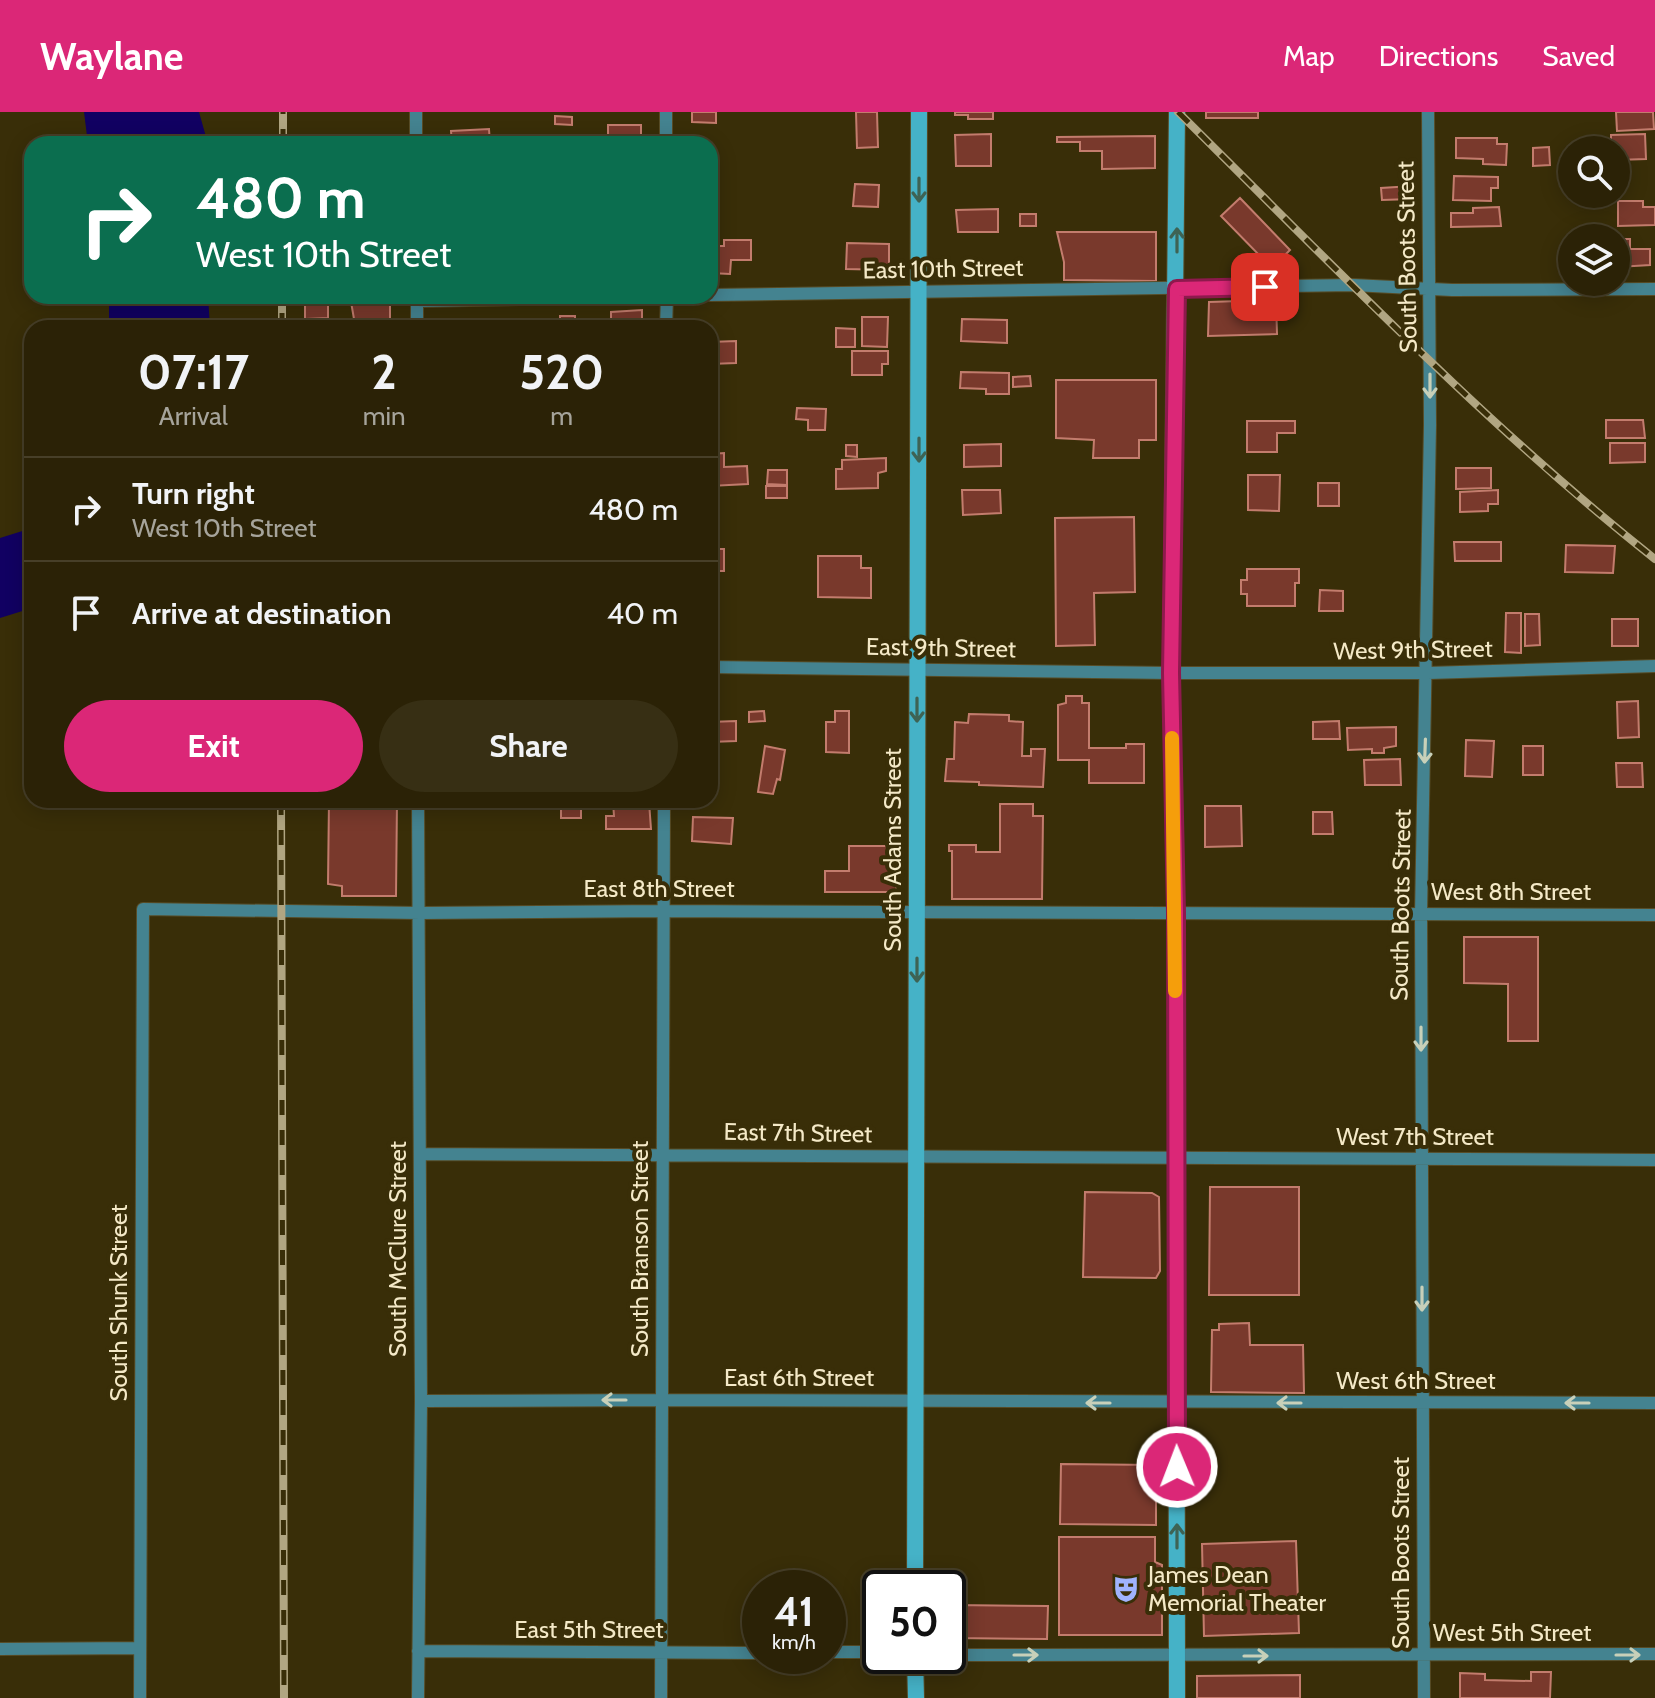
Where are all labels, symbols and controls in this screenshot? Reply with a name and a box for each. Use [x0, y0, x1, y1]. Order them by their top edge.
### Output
text: Waylane [40, 33, 183, 80]
text: Map [1283, 39, 1335, 73]
text: Directions [1379, 39, 1498, 73]
text: Saved [1542, 39, 1615, 73]
map controls [1558, 136, 1630, 296]
button: search [1558, 136, 1630, 208]
street label: South Boots Street [1390, 161, 1423, 353]
text: 480 m [196, 164, 365, 232]
icon: right [64, 168, 168, 272]
one-way arrow [911, 176, 927, 203]
button: layers [1558, 224, 1630, 296]
one-way arrow [1169, 227, 1185, 254]
text: West 10th Street [196, 232, 451, 276]
street label: East 10th Street [862, 253, 1024, 284]
pin [1231, 253, 1299, 321]
icon: arrive [1243, 265, 1287, 309]
text: 07:17 [138, 343, 249, 401]
text: 2 [371, 343, 397, 401]
text: 520 [519, 343, 604, 401]
one-way arrow [1422, 372, 1438, 399]
text: Arrival [159, 400, 228, 432]
text: min [363, 400, 405, 432]
text: m [550, 400, 573, 432]
one-way arrow [911, 436, 927, 463]
text: Turn right [132, 475, 255, 512]
icon: right [64, 487, 108, 531]
text: 480 m [588, 491, 678, 528]
text: West 10th Street [132, 512, 316, 544]
icon: arrive [64, 591, 108, 635]
text: Arrive at destination [132, 595, 392, 632]
text: 40 m [607, 595, 678, 632]
street label: East 9th Street [866, 632, 1016, 663]
street label: West 9th Street [1333, 634, 1493, 665]
one-way arrow [909, 696, 925, 723]
button: Exit [64, 700, 363, 792]
button: Share [379, 700, 678, 792]
one-way arrow [1418, 737, 1433, 764]
street label: South Adams Street [878, 748, 907, 952]
street label: South Boots Street [1384, 809, 1417, 1001]
street label: East 8th Street [584, 874, 734, 903]
street label: West 8th Street [1431, 877, 1591, 906]
one-way arrow [909, 956, 925, 983]
one-way arrow [1413, 1025, 1429, 1052]
street label: East 7th Street [724, 1117, 873, 1148]
street label: West 7th Street [1336, 1122, 1494, 1151]
street label: South McClure Street [383, 1141, 412, 1357]
street label: South Branson Street [625, 1141, 654, 1357]
street label: South Shunk Street [104, 1205, 133, 1402]
one-way arrow [1415, 1285, 1430, 1312]
street label: East 6th Street [724, 1363, 874, 1392]
street label: West 6th Street [1336, 1366, 1496, 1395]
one-way arrow [601, 1392, 628, 1408]
one-way arrow [1085, 1395, 1112, 1411]
one-way arrow [1276, 1395, 1303, 1411]
one-way arrow [1564, 1395, 1591, 1411]
position arrow [1135, 1425, 1219, 1509]
street label: South Boots Street [1386, 1457, 1415, 1649]
one-way arrow [1169, 1523, 1185, 1550]
place label: James Dean Memorial Theater [1147, 1560, 1326, 1617]
speed limit sign: 50 [862, 1570, 966, 1674]
theatre icon: James Dean Memorial Theater [1111, 1574, 1141, 1604]
text: 41 [774, 1587, 814, 1636]
street label: East 5th Street [514, 1615, 664, 1644]
street label: West 5th Street [1433, 1618, 1591, 1647]
text: km/h [772, 1630, 816, 1654]
one-way arrow [1614, 1647, 1641, 1662]
one-way arrow [1012, 1648, 1039, 1663]
one-way arrow [1242, 1648, 1269, 1664]

